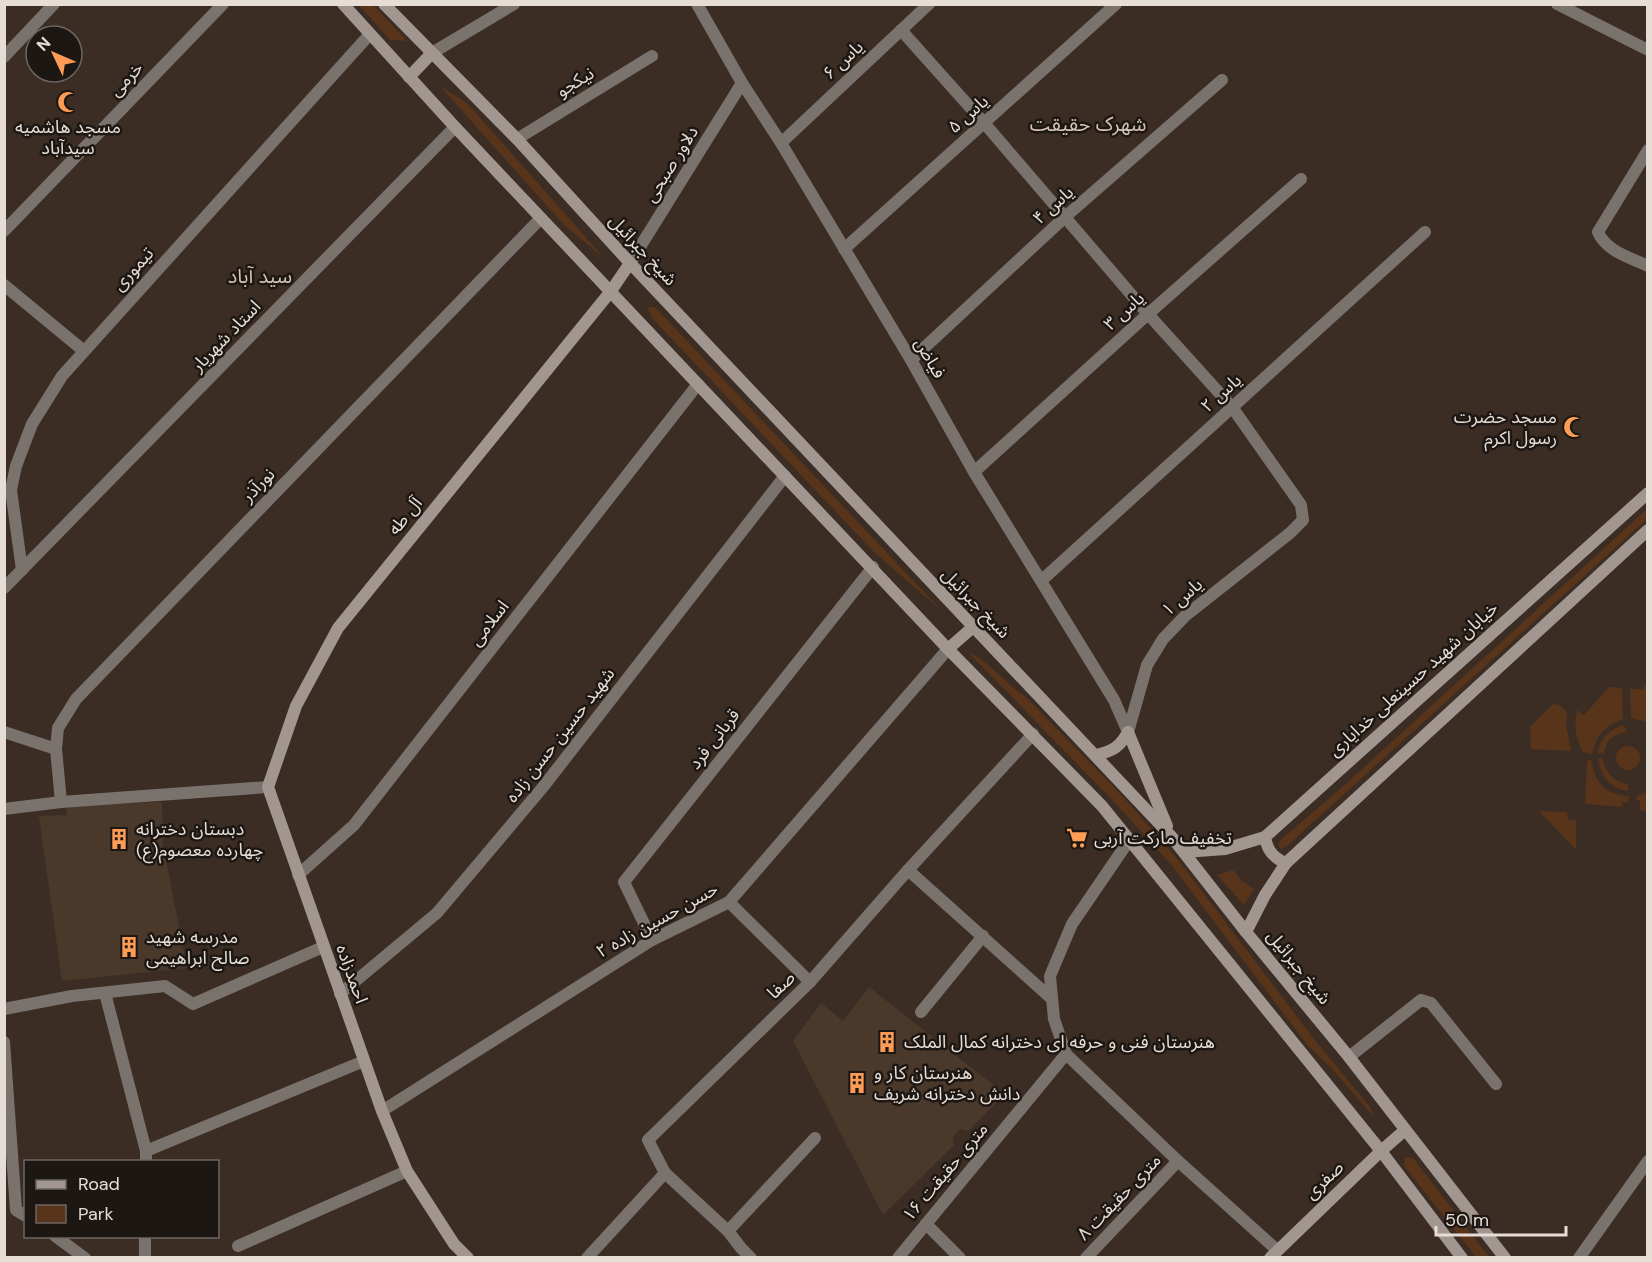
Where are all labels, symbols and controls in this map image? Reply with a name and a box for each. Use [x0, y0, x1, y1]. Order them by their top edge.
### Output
north arrow [24, 24, 84, 84]
text: N [32, 32, 55, 55]
street label: یاس ۶ [817, 35, 869, 85]
street label: خرمی [104, 56, 148, 102]
street label: نیکجو [551, 61, 599, 103]
street label: یاس ۵ [942, 89, 994, 139]
mosque icon: مسجد هاشمیه سیدآباد [56, 90, 80, 114]
district label: شهرک حقیقت [1030, 111, 1146, 137]
place label: مسجد هاشمیه سیدآباد [15, 115, 121, 160]
street label: دلاور صبحی [638, 121, 704, 207]
street label: یاس ۴ [1027, 180, 1079, 230]
street label: شیخ جبرائیل [603, 209, 682, 292]
street label: تیموری [107, 242, 159, 296]
district label: سید آباد [228, 263, 292, 289]
street label: یاس ۳ [1098, 286, 1150, 336]
street label: استاد شهریار [185, 295, 266, 378]
street label: فیاض [909, 333, 951, 383]
street label: یاس ۲ [1195, 368, 1247, 418]
place label: مسجد حضرت رسول اکرم [1454, 405, 1557, 452]
mosque icon: مسجد حضرت رسول اکرم [1562, 415, 1586, 439]
street label: نورآذر [235, 463, 280, 508]
street label: آل طه [382, 491, 428, 540]
street label: شیخ جبرائیل [935, 562, 1016, 644]
street label: یاس ۱ [1156, 572, 1208, 622]
street label: اسلامی [464, 595, 514, 651]
street label: خیابان شهید حسینعلی خدایاری [1323, 596, 1503, 762]
street label: شهید حسین حسن زاده [500, 663, 620, 807]
street label: قربانی فرد [683, 704, 745, 774]
place label: دبستان دخترانه چهارده معصوم(ع) [136, 817, 263, 864]
supermarket icon: تخفیف مارکت آربی [1065, 826, 1089, 850]
place label: تخفیف مارکت آربی [1094, 826, 1232, 850]
building icon: دبستان دخترانه چهارده معصوم(ع) [107, 827, 131, 851]
street label: حسن حسین زاده ۲ [592, 877, 722, 963]
place label: مدرسه شهید صالح ابراهیمی [146, 925, 249, 971]
street label: شیخ جبرائیل [1261, 925, 1337, 1010]
building icon: مدرسه شهید صالح ابراهیمی [117, 935, 141, 959]
street label: احمدزاده [330, 941, 374, 1007]
street label: صفا [762, 966, 800, 1004]
building icon: هنرستان فنی و حرفه ای دخترانه کمال الملک [875, 1030, 899, 1054]
place label: هنرستان فنی و حرفه ای دخترانه کمال الملک [904, 1030, 1215, 1054]
place label: هنرستان کار و دانش دخترانه شریف [874, 1061, 1020, 1106]
building icon: هنرستان کار و دانش دخترانه شریف [845, 1071, 869, 1095]
street label: ۱۶ متری حقیقت [897, 1118, 993, 1226]
street label: ۸ متری حقیقت [1072, 1148, 1166, 1246]
street label: صفری [1299, 1155, 1349, 1205]
legend [24, 1160, 219, 1238]
text: Road [78, 1172, 120, 1196]
scale bar [1436, 1199, 1566, 1237]
text: Park [78, 1202, 114, 1226]
text: 50 m [1445, 1208, 1489, 1232]

